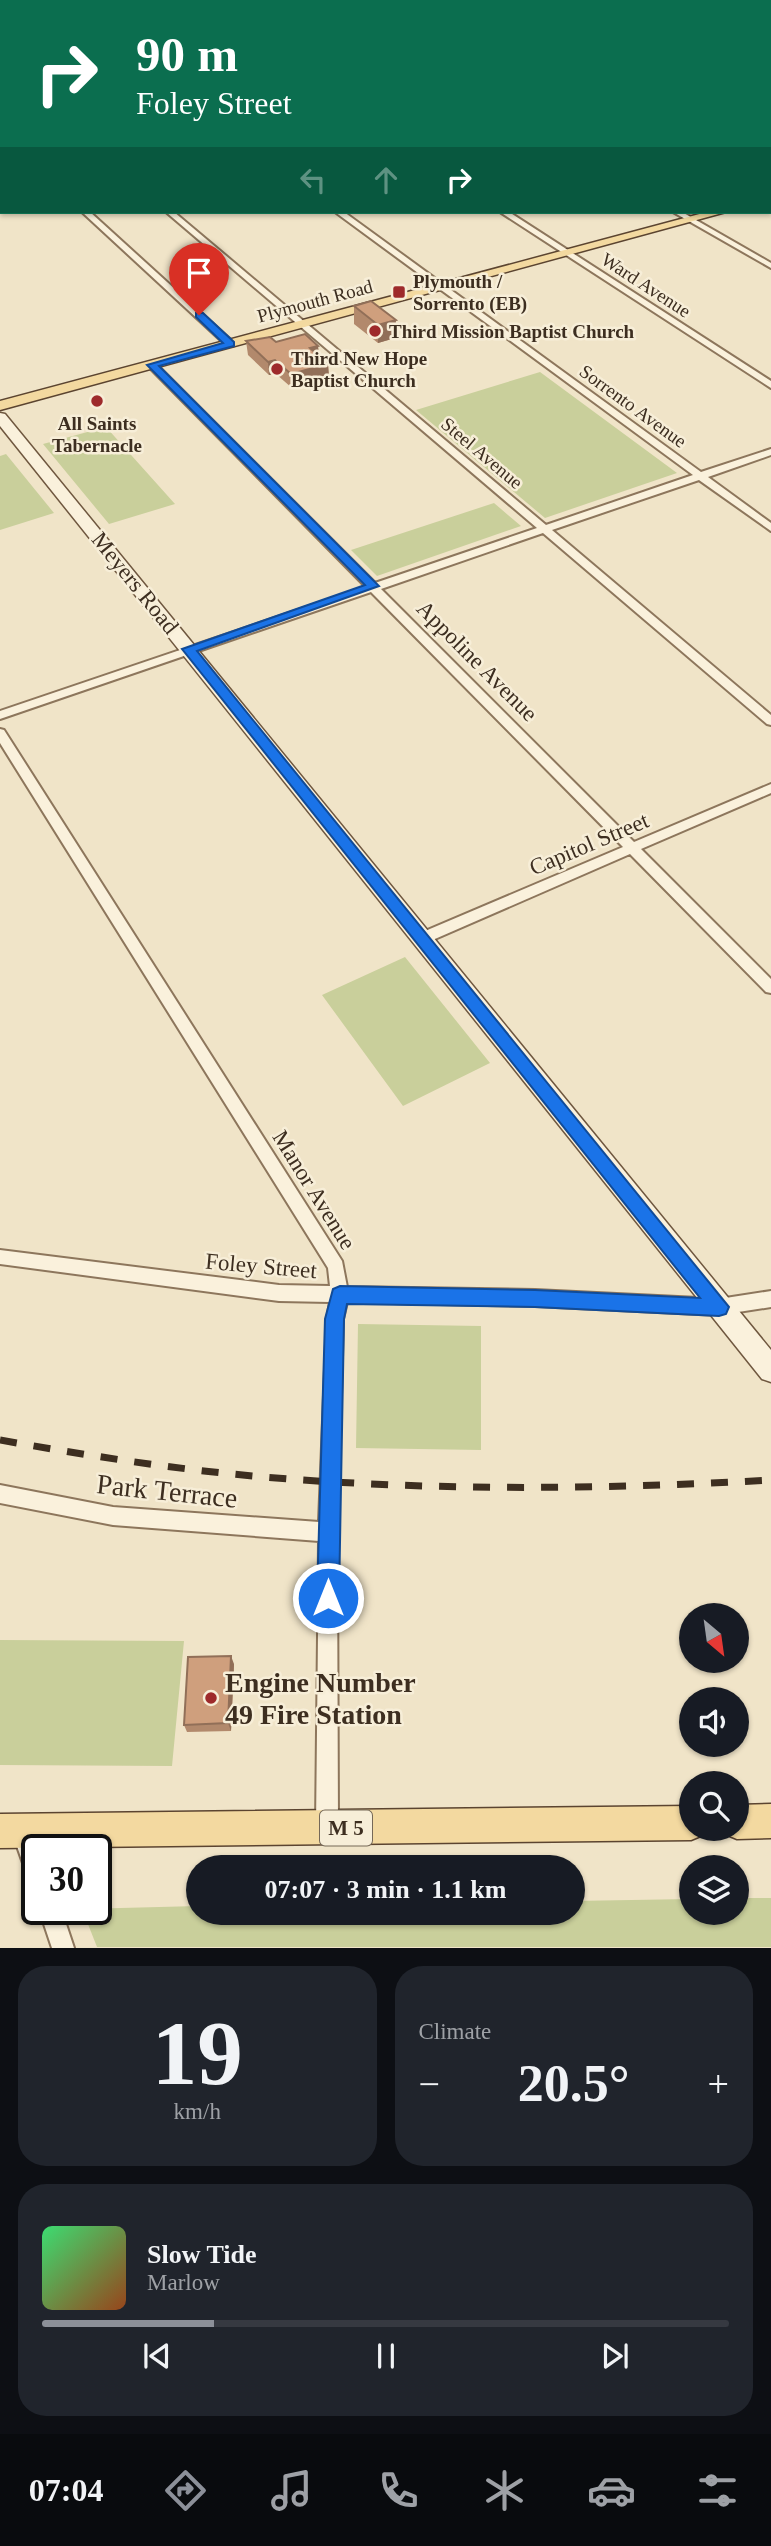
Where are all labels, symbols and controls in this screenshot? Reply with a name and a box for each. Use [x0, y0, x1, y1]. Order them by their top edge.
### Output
text: 90 m [136, 27, 238, 82]
icon: right [21, 28, 112, 119]
text: Foley Street [136, 85, 292, 121]
icon: left [294, 161, 332, 199]
icon: ahead [367, 161, 405, 199]
icon: right [440, 161, 478, 199]
pin [169, 243, 229, 315]
street label: Ward Avenue [597, 248, 695, 322]
icon: arrive [180, 254, 218, 292]
place label: Plymouth / Sorrento (EB) [413, 271, 527, 315]
street label: Plymouth Road [255, 275, 376, 327]
marker: Plymouth / Sorrento (EB) [391, 284, 407, 300]
place label: Third Mission Baptist Church [389, 321, 635, 342]
marker: Third Mission Baptist Church [367, 323, 383, 339]
place label: Third New Hope Baptist Church [291, 348, 427, 391]
street label: Sorrento Avenue [576, 360, 690, 452]
marker: Third New Hope Baptist Church [269, 361, 285, 377]
marker: All Saints Tabernacle [89, 393, 105, 409]
place label: All Saints Tabernacle [52, 413, 142, 456]
street label: Steel Avenue [437, 413, 527, 493]
street label: Meyers Road [86, 527, 184, 639]
street label: Appoline Avenue [412, 596, 542, 726]
street label: Capitol Street [526, 807, 653, 880]
street label: Manor Avenue [267, 1126, 361, 1254]
street label: Foley Street [204, 1249, 318, 1283]
street label: Park Terrace [95, 1468, 239, 1514]
position arrow [291, 1561, 365, 1635]
north arrow [679, 1603, 749, 1673]
map controls [679, 1603, 749, 1925]
place label: Engine Number 49 Fire Station [225, 1667, 416, 1730]
button: sound [679, 1687, 749, 1757]
marker: Engine Number 49 Fire Station [203, 1690, 219, 1706]
button: search [679, 1771, 749, 1841]
road number: M 5 [320, 1811, 372, 1846]
speed limit sign: 30 [21, 1834, 112, 1925]
button: layers [679, 1855, 749, 1925]
text: 07:07 · 3 min · 1.1 km [265, 1875, 506, 1904]
text: 19 [152, 2003, 243, 2104]
text: Climate [419, 2019, 491, 2044]
text: 20.5° [518, 2055, 630, 2112]
text: − [419, 2063, 440, 2105]
text: + [708, 2063, 729, 2105]
text: km/h [174, 2099, 221, 2124]
text: Slow Tide [147, 2240, 257, 2269]
text: Marlow [147, 2270, 220, 2295]
icon: previous [138, 2337, 176, 2375]
icon: pause [367, 2337, 405, 2375]
icon: next [596, 2337, 634, 2375]
icon: directions [161, 2466, 210, 2515]
icon: music [267, 2466, 316, 2515]
icon: phone [374, 2466, 423, 2515]
icon: climate [480, 2466, 529, 2515]
icon: car [587, 2466, 636, 2515]
icon: filters [693, 2466, 742, 2515]
text: 07:04 [29, 2472, 103, 2508]

